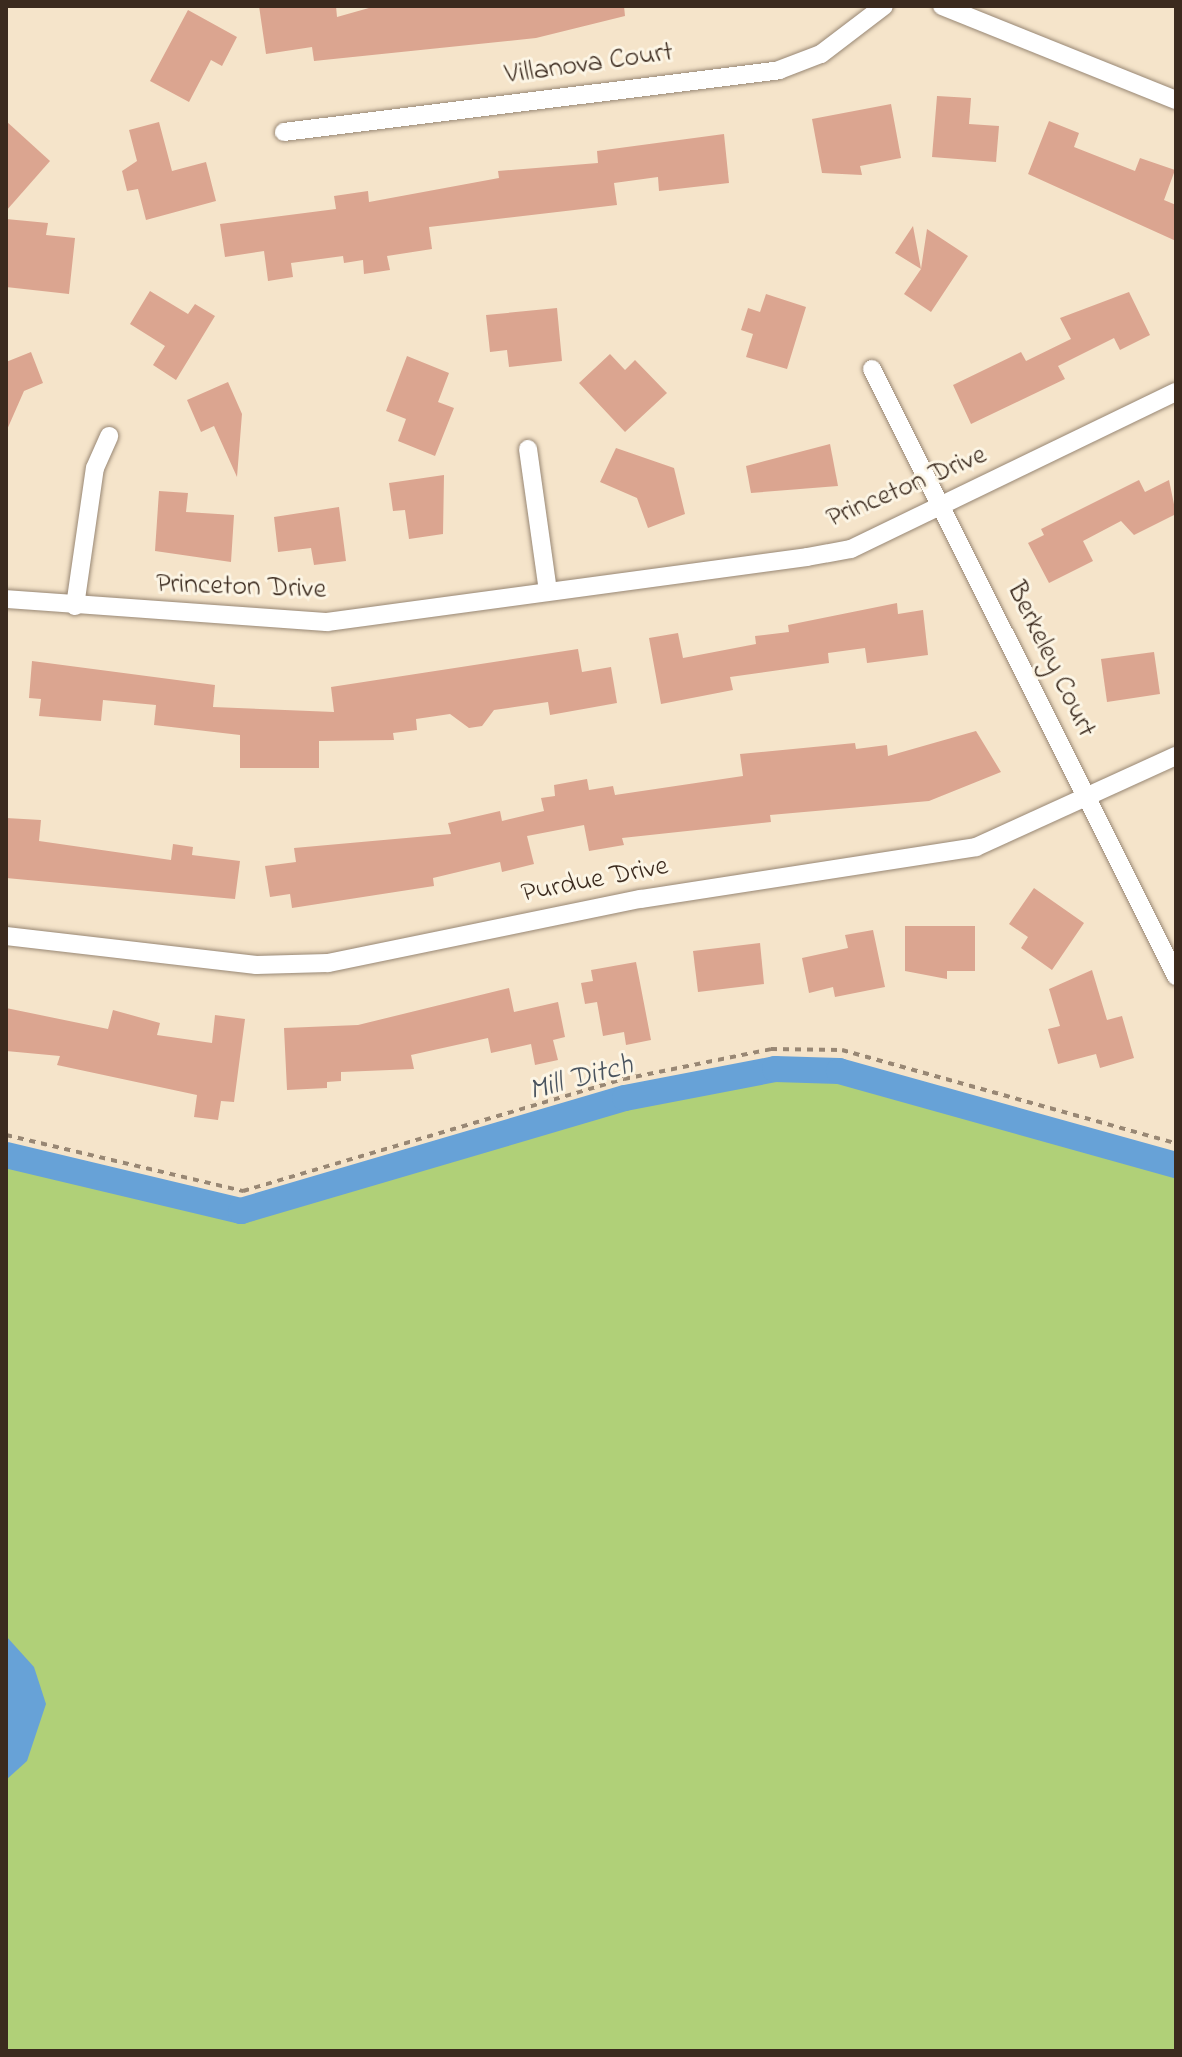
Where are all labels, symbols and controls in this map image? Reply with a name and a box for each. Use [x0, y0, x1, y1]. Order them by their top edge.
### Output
street label: Villanova Court [503, 37, 675, 93]
street label: Princeton Drive [822, 439, 992, 537]
street label: Princeton Drive [155, 568, 327, 608]
street label: Berkeley Court [998, 577, 1102, 743]
street label: Purdue Drive [519, 850, 671, 912]
water label: Mill Ditch [525, 1048, 637, 1110]

